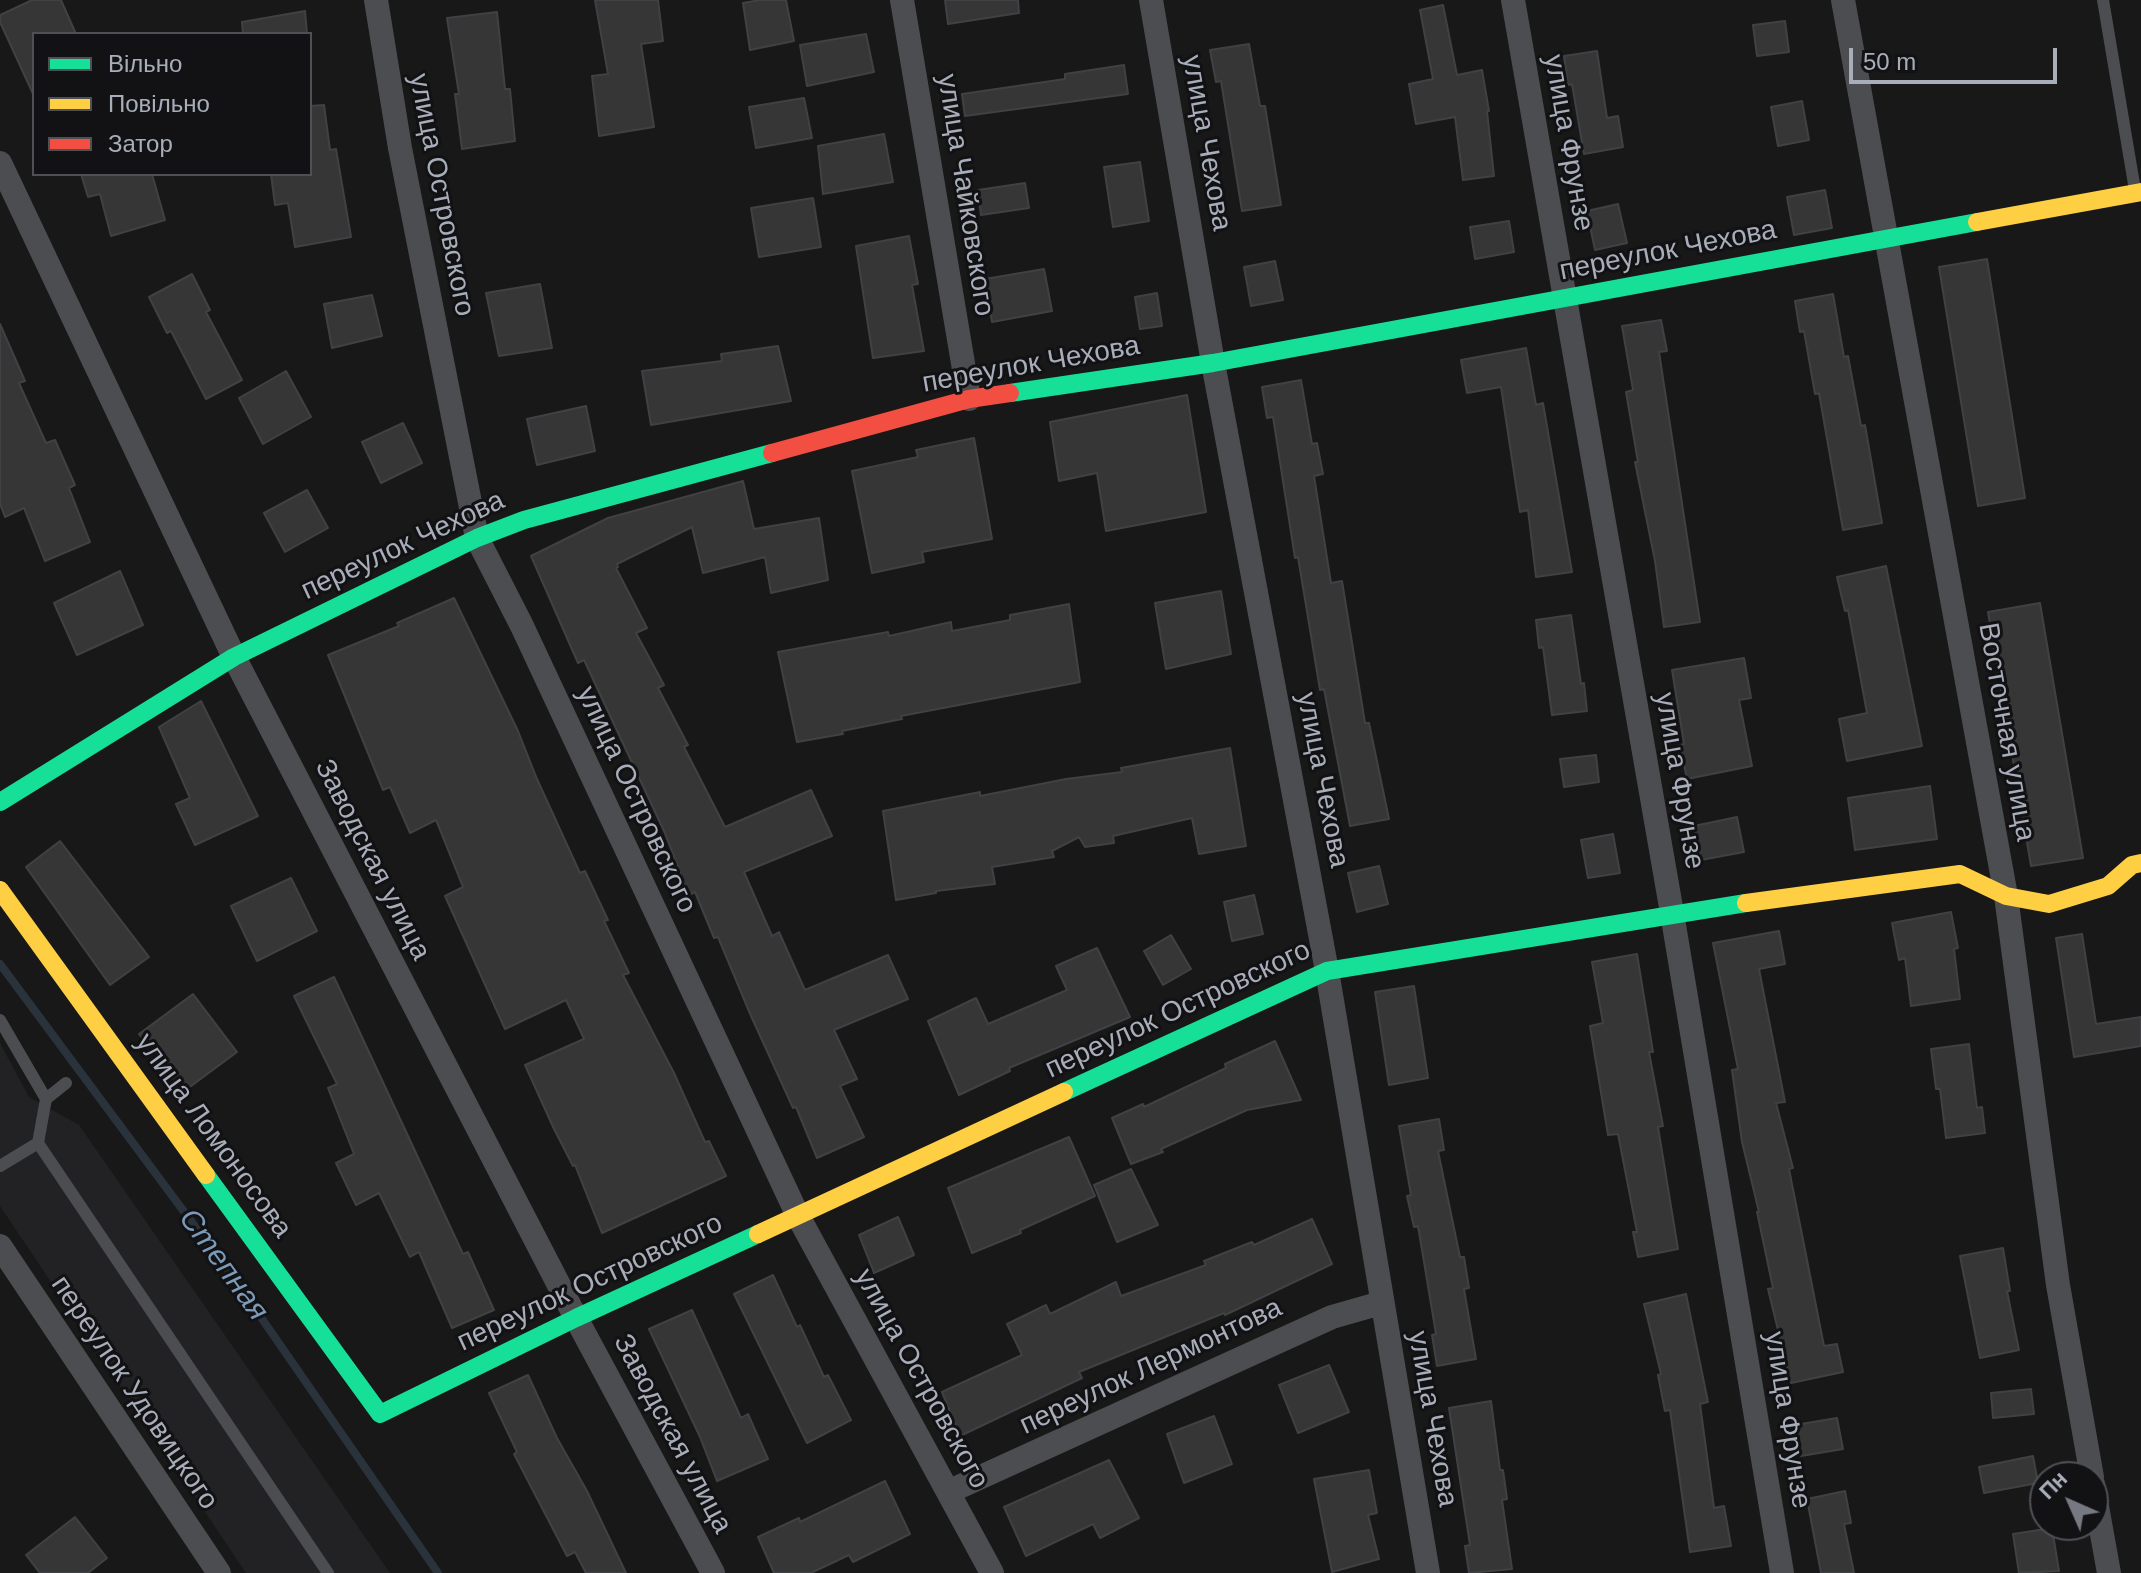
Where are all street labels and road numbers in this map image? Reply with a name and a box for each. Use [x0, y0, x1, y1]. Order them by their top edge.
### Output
street label: улица Фрунзе [1536, 52, 1600, 234]
street label: улица Чехова [1174, 53, 1238, 233]
street label: улица Островского [401, 71, 481, 319]
street label: улица Чайковского [929, 72, 1001, 318]
street label: переулок Чехова [1557, 213, 1779, 289]
street label: переулок Чехова [920, 329, 1142, 401]
street label: переулок Чехова [296, 484, 510, 608]
street label: Восточная улица [1970, 620, 2042, 844]
street label: улица Островского [569, 681, 703, 919]
street label: улица Чехова [1289, 690, 1355, 870]
street label: улица Фрунзе [1647, 690, 1711, 872]
street label: Заводская улица [307, 754, 437, 966]
street label: переулок Островского [1040, 934, 1316, 1086]
street label: улица Ломоносова [128, 1027, 298, 1245]
street label: переулок Островского [452, 1207, 728, 1359]
street label: улица Островского [847, 1263, 995, 1495]
street label: переулок Удовицкого [43, 1270, 225, 1516]
street label: переулок Лермонтова [1015, 1292, 1287, 1442]
street label: Заводская улица [605, 1329, 739, 1539]
street label: улица Чехова [1400, 1329, 1464, 1509]
street label: улица Фрунзе [1756, 1329, 1818, 1511]

